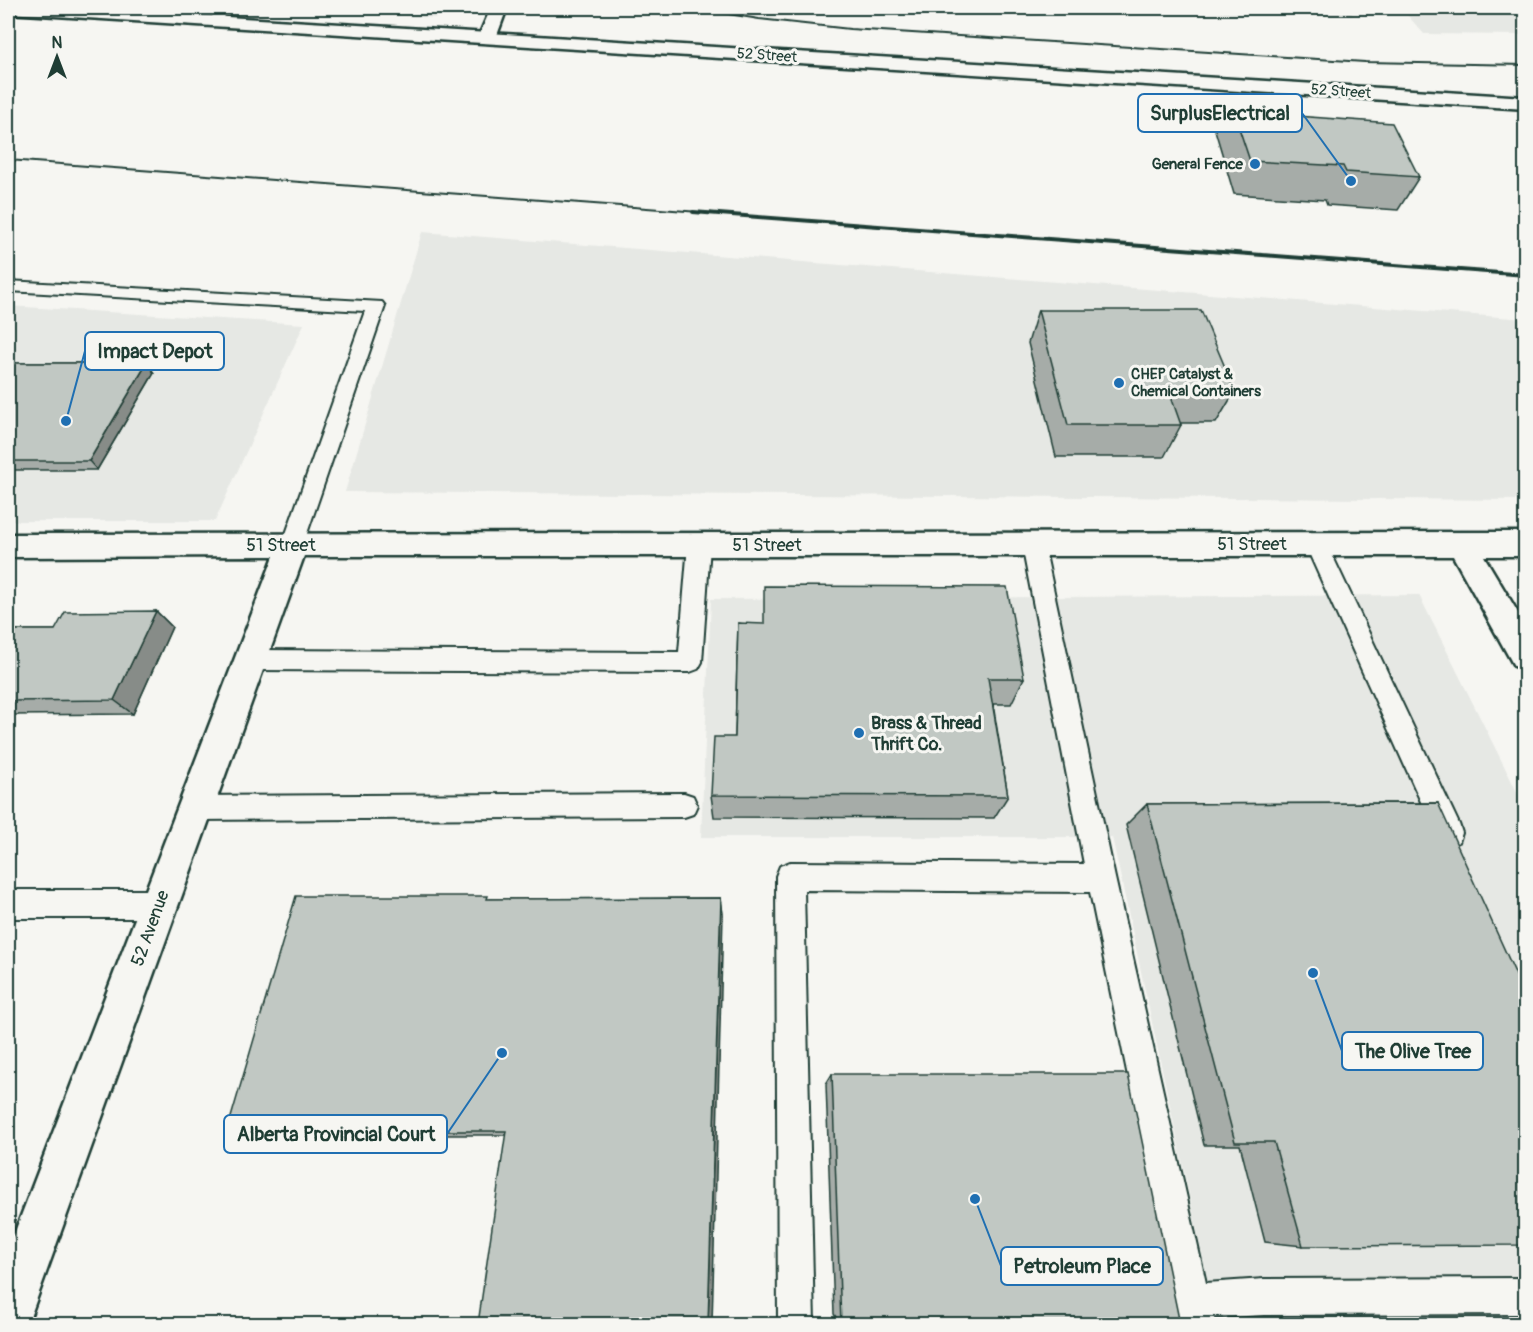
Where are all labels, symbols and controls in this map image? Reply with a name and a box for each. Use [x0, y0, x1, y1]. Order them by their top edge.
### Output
north arrow [27, 27, 87, 87]
text: N [52, 33, 63, 53]
street label: 52 Street [736, 44, 799, 67]
street label: 52 Street [1310, 80, 1373, 103]
callout: SurplusElectrical [1138, 94, 1302, 132]
text: SurplusElectrical [1150, 101, 1290, 126]
place label: General Fence [1152, 155, 1244, 174]
marker: General Fence [1248, 157, 1262, 171]
callout: Impact Depot [85, 332, 224, 370]
text: Impact Depot [97, 339, 214, 364]
place label: CHEP Catalyst & Chemical Containers [1131, 365, 1261, 401]
marker: CHEP Catalyst & Chemical Containers [1112, 376, 1126, 390]
street label: 51 Street [1217, 533, 1288, 556]
street label: 51 Street [246, 534, 317, 557]
street label: 51 Street [732, 534, 803, 557]
place label: Brass & Thread Thrift Co. [870, 712, 982, 756]
marker: Brass & Thread Thrift Co. [852, 726, 866, 740]
street label: 52 Avenue [126, 887, 175, 969]
callout: The Olive Tree [1342, 1032, 1483, 1070]
text: The Olive Tree [1354, 1039, 1472, 1064]
callout: Alberta Provincial Court [224, 1115, 447, 1153]
text: Alberta Provincial Court [237, 1122, 436, 1147]
callout: Petroleum Place [1001, 1247, 1163, 1285]
text: Petroleum Place [1013, 1254, 1152, 1279]

